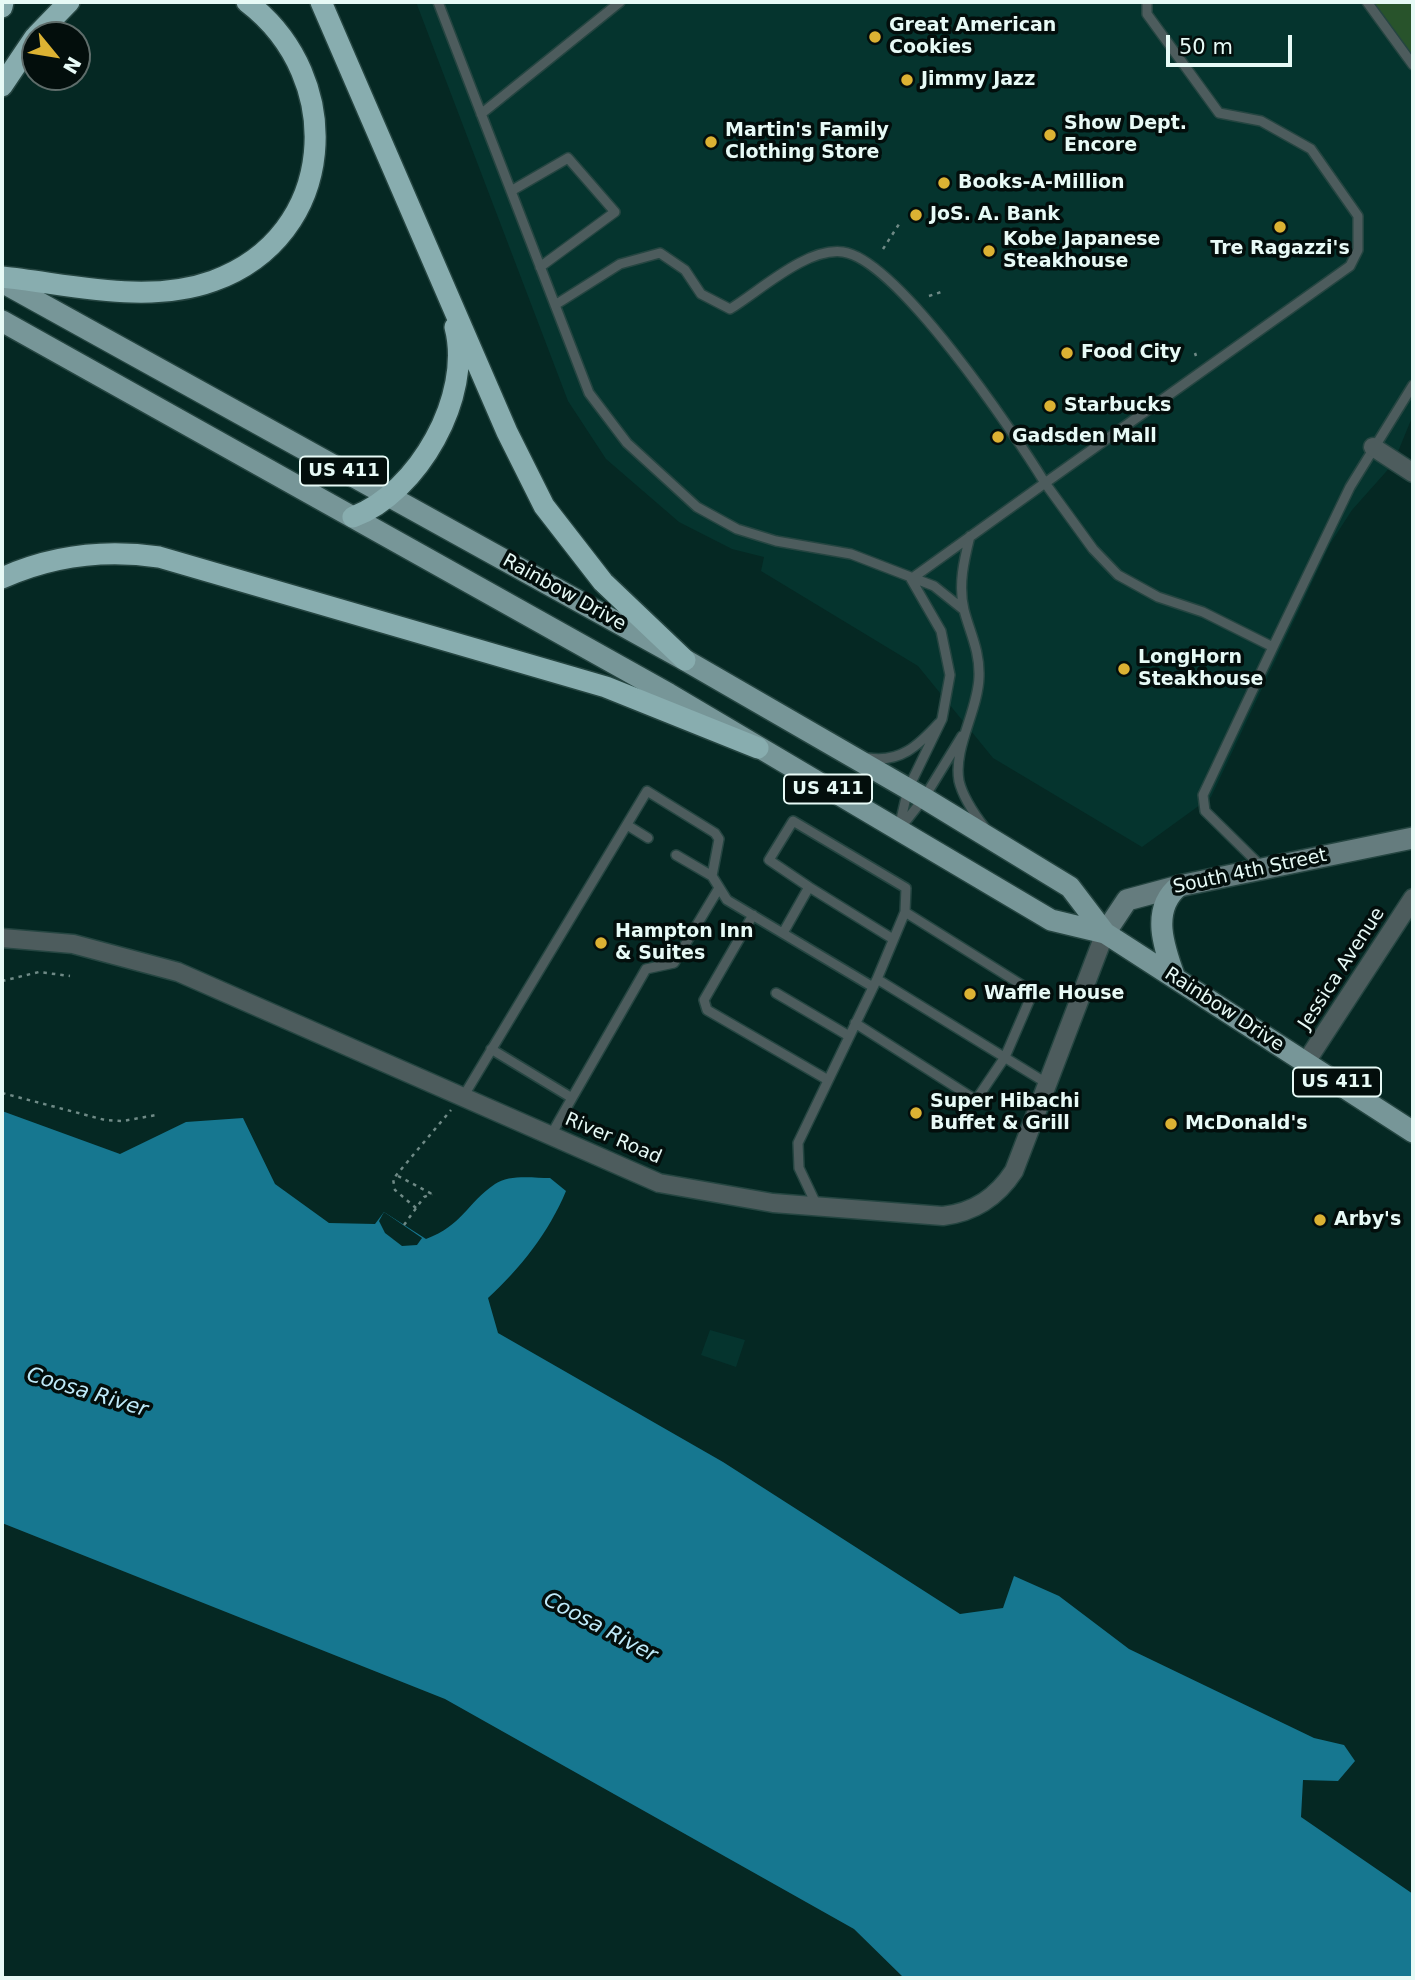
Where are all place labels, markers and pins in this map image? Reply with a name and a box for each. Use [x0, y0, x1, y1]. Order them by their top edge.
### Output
place label: Great American Cookies [889, 15, 1056, 59]
marker: Great American Cookies [867, 29, 883, 45]
place label: Jimmy Jazz [921, 69, 1035, 91]
marker: Jimmy Jazz [899, 72, 915, 88]
place label: Show Dept. Encore [1064, 113, 1187, 157]
place label: Martin's Family Clothing Store [725, 120, 889, 164]
marker: Show Dept. Encore [1042, 127, 1058, 143]
marker: Martin's Family Clothing Store [703, 134, 719, 150]
place label: Books-A-Million [958, 172, 1125, 194]
marker: Books-A-Million [936, 175, 952, 191]
place label: JoS. A. Bank [930, 204, 1060, 226]
marker: JoS. A. Bank [908, 207, 924, 223]
marker: Tre Ragazzi's [1272, 219, 1288, 235]
place label: Kobe Japanese Steakhouse [1003, 229, 1160, 273]
place label: Tre Ragazzi's [1210, 238, 1350, 260]
marker: Kobe Japanese Steakhouse [981, 243, 997, 259]
place label: Food City [1081, 342, 1181, 364]
marker: Food City [1059, 345, 1075, 361]
place label: Starbucks [1064, 395, 1171, 417]
marker: Starbucks [1042, 398, 1058, 414]
place label: Gadsden Mall [1012, 426, 1157, 448]
marker: Gadsden Mall [990, 429, 1006, 445]
place label: LongHorn Steakhouse [1138, 647, 1263, 691]
marker: LongHorn Steakhouse [1116, 661, 1132, 677]
place label: Hampton Inn & Suites [615, 921, 754, 965]
marker: Hampton Inn & Suites [593, 935, 609, 951]
place label: Waffle House [984, 983, 1124, 1005]
marker: Waffle House [962, 986, 978, 1002]
place label: Super Hibachi Buffet & Grill [930, 1091, 1080, 1135]
marker: Super Hibachi Buffet & Grill [908, 1105, 924, 1121]
place label: McDonald's [1185, 1113, 1308, 1135]
marker: McDonald's [1163, 1116, 1179, 1132]
place label: Arby's [1334, 1209, 1401, 1231]
marker: Arby's [1312, 1212, 1328, 1228]

